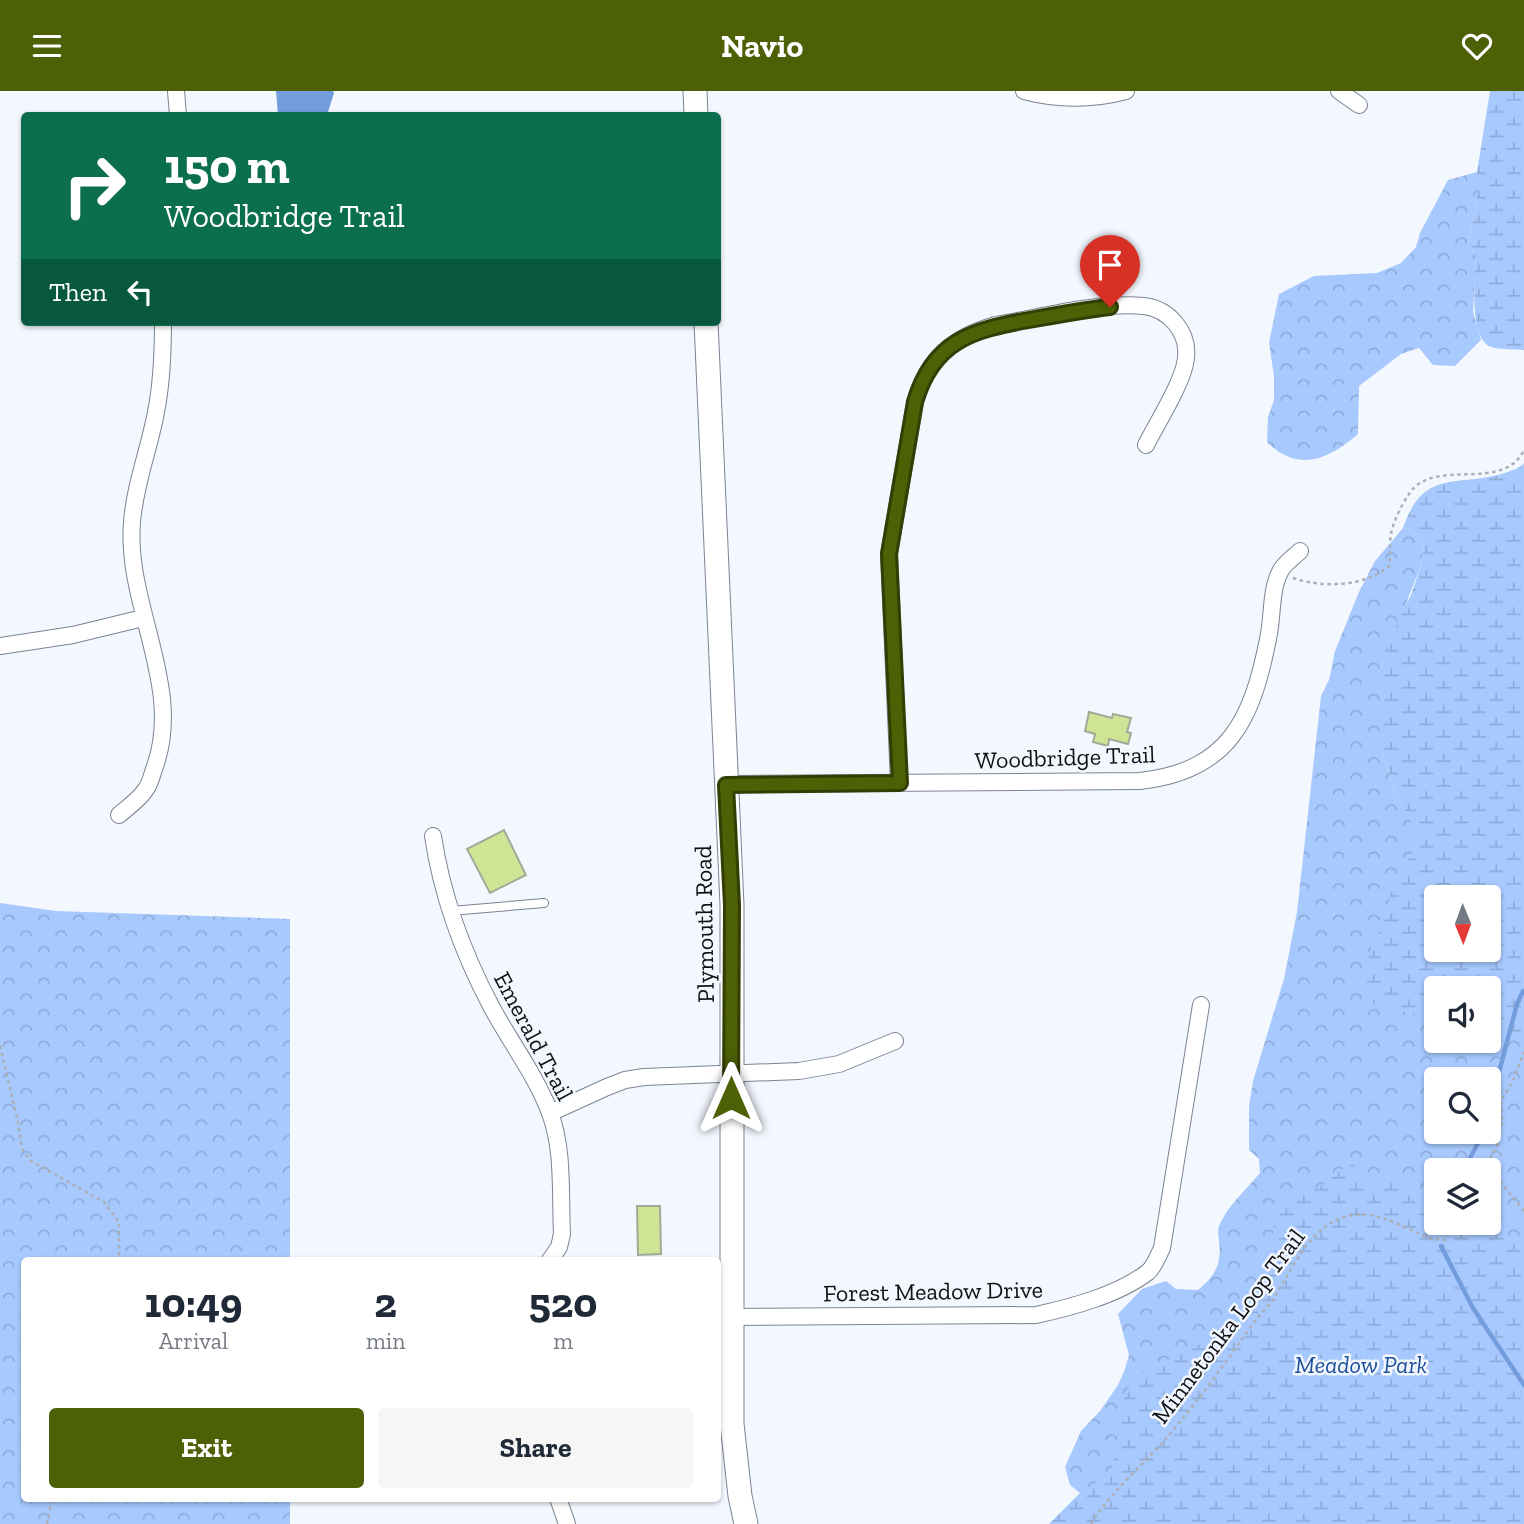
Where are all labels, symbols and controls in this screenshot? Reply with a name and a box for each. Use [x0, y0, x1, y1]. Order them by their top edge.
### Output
icon: menu [28, 27, 66, 65]
text: Navio [721, 27, 803, 65]
icon: heart [1458, 27, 1496, 65]
text: 150 m [164, 137, 290, 196]
icon: right [49, 140, 140, 231]
text: Woodbridge Trail [164, 197, 405, 235]
pin [1080, 235, 1140, 307]
icon: arrive [1091, 246, 1129, 284]
icon: left [121, 273, 159, 311]
text: Then [49, 276, 107, 308]
street label: Woodbridge Trail [974, 739, 1156, 775]
street label: Plymouth Road [688, 845, 720, 1003]
north arrow [1424, 885, 1502, 963]
map controls [1424, 885, 1501, 1235]
street label: Emerald Trail [488, 967, 580, 1105]
button: sound [1424, 976, 1501, 1053]
position arrow [694, 1061, 768, 1135]
button: search [1424, 1067, 1501, 1144]
button: layers [1424, 1158, 1501, 1235]
street label: Minnetonka Loop Trail [1145, 1223, 1311, 1429]
street label: Forest Meadow Drive [823, 1275, 1043, 1307]
text: 10:49 [144, 1277, 242, 1328]
text: 2 [374, 1277, 397, 1328]
text: 520 [529, 1277, 598, 1328]
text: Arrival [159, 1327, 228, 1355]
text: min [366, 1327, 405, 1355]
text: m [553, 1327, 573, 1355]
park label: Meadow Park [1295, 1350, 1428, 1379]
button: Exit [49, 1408, 364, 1488]
button: Share [378, 1408, 693, 1488]

